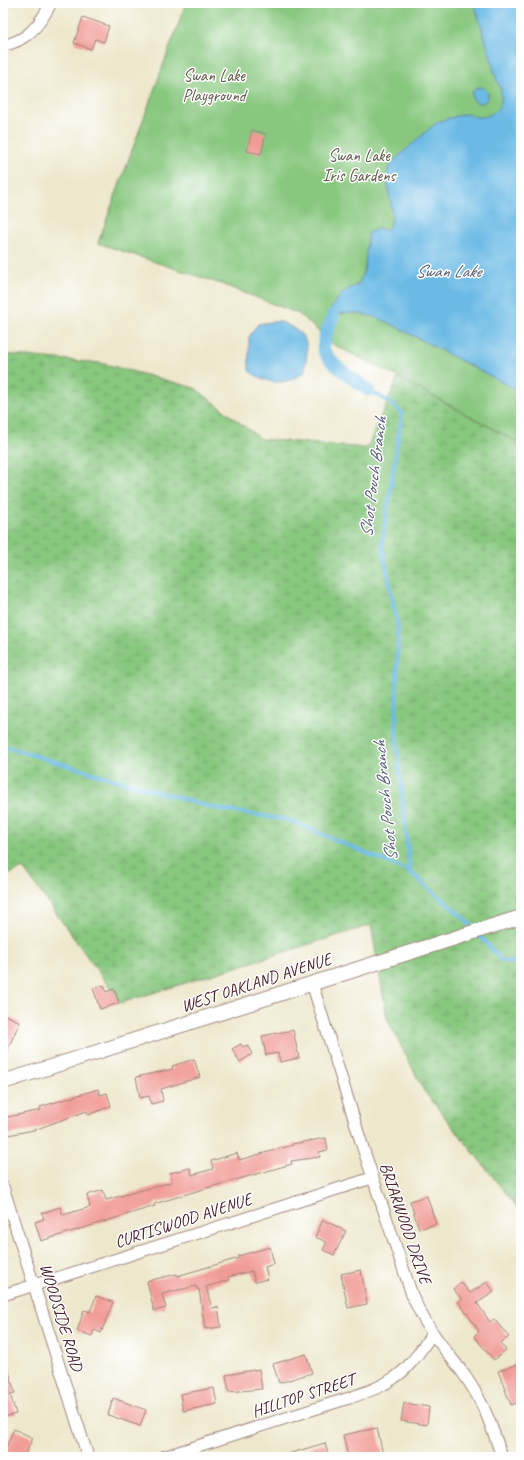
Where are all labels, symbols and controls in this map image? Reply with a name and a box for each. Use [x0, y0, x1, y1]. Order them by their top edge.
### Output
park label: Swan Lake Playground [183, 65, 248, 106]
park label: Swan Lake Iris Gardens [323, 145, 398, 186]
water label: Swan Lake [415, 260, 484, 282]
water label: Shot Pouch Branch [355, 414, 392, 538]
water label: Shot Pouch Branch [368, 738, 402, 862]
street label: WEST OAKLAND AVENUE [178, 947, 336, 1017]
street label: BRIARWOOD DRIVE [375, 1160, 437, 1289]
street label: CURTISWOOD AVENUE [112, 1188, 257, 1253]
street label: WOODSIDE ROAD [35, 1261, 88, 1375]
street label: HILLTOP STREET [249, 1368, 361, 1422]

